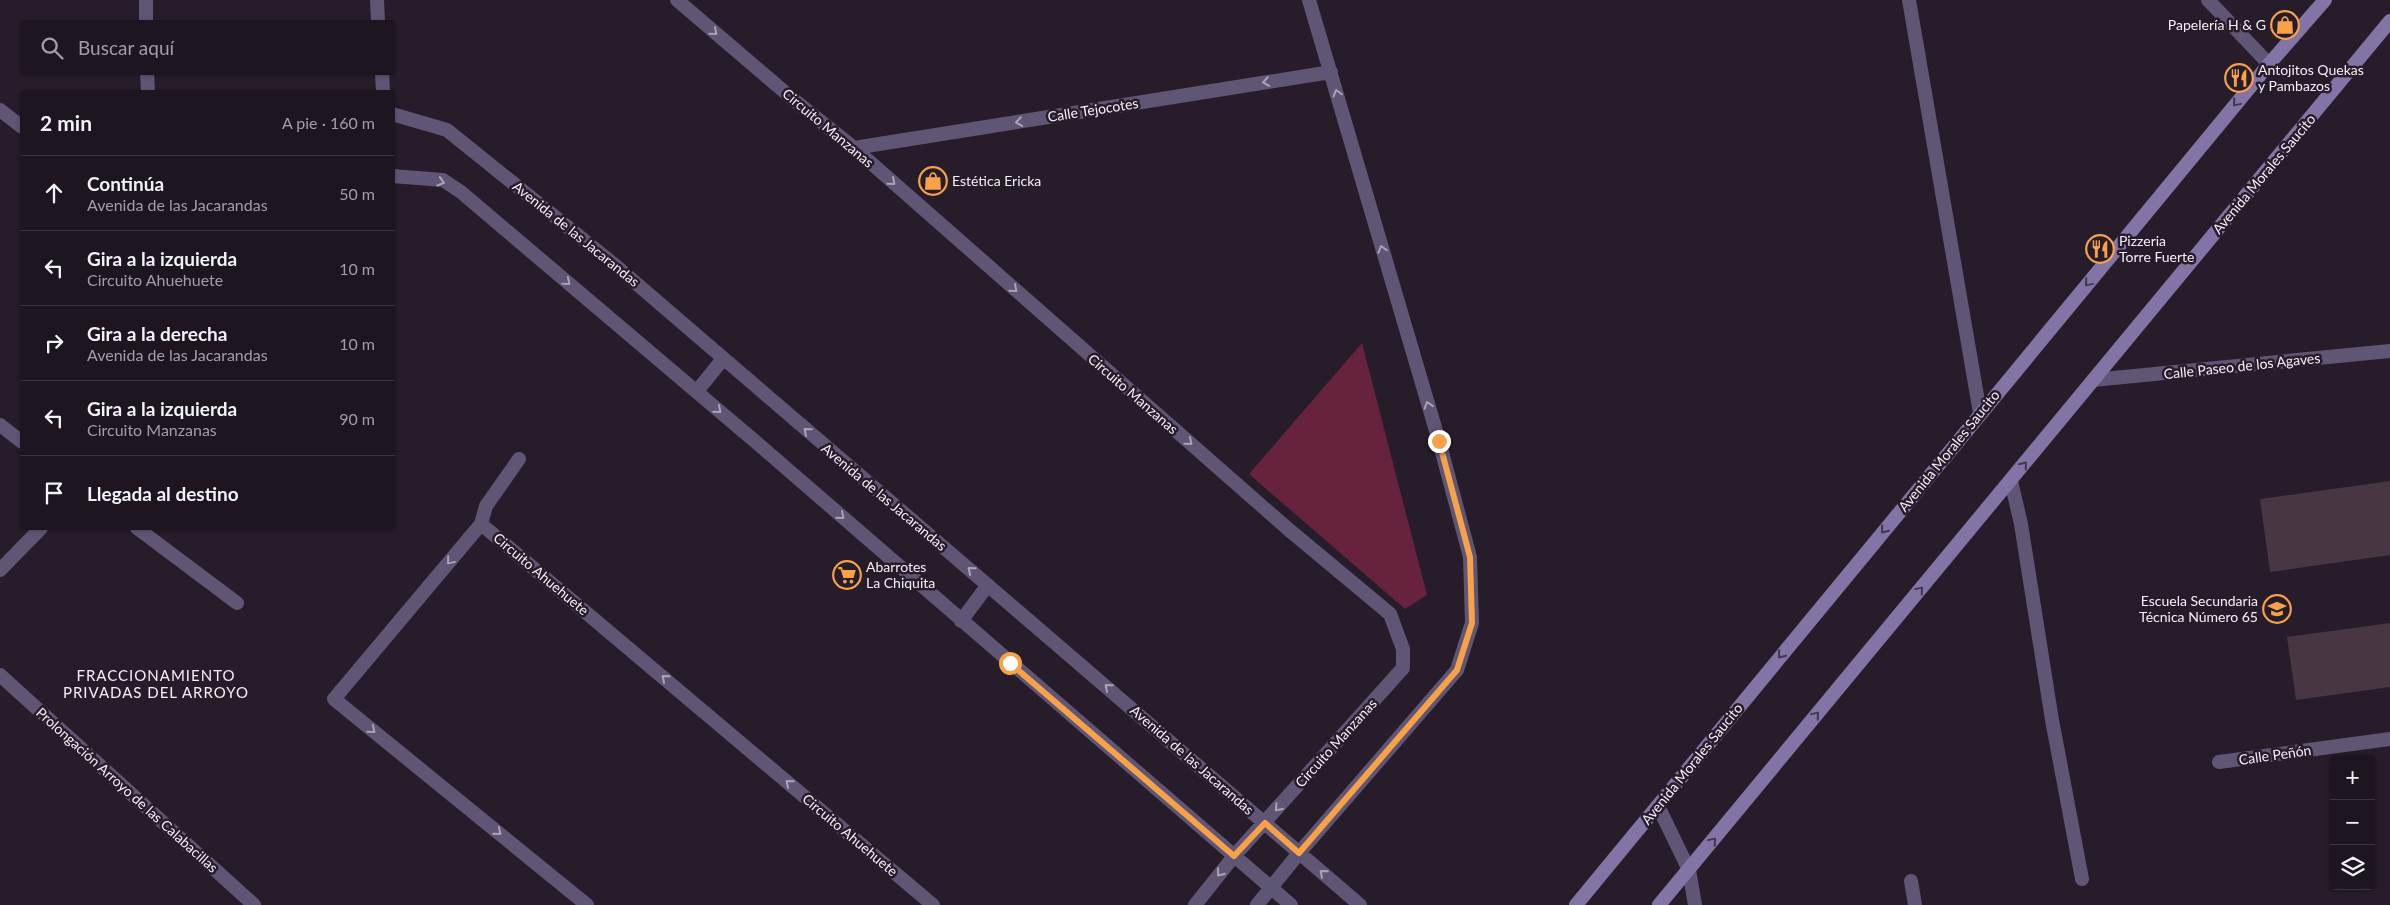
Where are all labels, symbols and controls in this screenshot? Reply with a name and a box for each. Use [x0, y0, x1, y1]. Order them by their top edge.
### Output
shop icon: Papelería H & G [2270, 10, 2300, 40]
place label: Papelería H & G [2168, 16, 2266, 33]
search box [20, 20, 395, 75]
one-way arrow [709, 26, 718, 35]
icon: search [38, 34, 66, 62]
text: Buscar aquí [78, 36, 174, 59]
place label: Antojitos Quekas y Pambazos [2258, 61, 2364, 94]
restaurant icon: Antojitos Quekas y Pambazos [2224, 63, 2254, 93]
one-way arrow [1261, 77, 1270, 87]
street label: Circuito Manzanas [779, 85, 877, 171]
one-way arrow [1333, 89, 1343, 97]
street label: Calle Tejocotes [1046, 94, 1139, 125]
one-way arrow [2232, 98, 2241, 107]
text: 2 min [40, 110, 92, 135]
street label: Avenida Morales Saucito [2209, 110, 2319, 237]
text: A pie · 160 m [282, 113, 375, 132]
one-way arrow [1014, 116, 1023, 126]
shop icon: Estética Ericka [918, 166, 948, 196]
text: Continúa [87, 172, 164, 195]
place label: Estética Ericka [952, 172, 1041, 189]
one-way arrow [436, 176, 444, 186]
one-way arrow [886, 176, 895, 184]
street label: Avenida de las Jacarandas [510, 177, 643, 290]
icon: ahead [40, 179, 68, 207]
text: 50 m [339, 184, 375, 203]
text: Avenida de las Jacarandas [87, 195, 268, 214]
place label: Pizzeria Torre Fuerte [2119, 232, 2194, 265]
restaurant icon: Pizzeria Torre Fuerte [2085, 234, 2115, 264]
one-way arrow [1377, 245, 1388, 253]
text: Gira a la izquierda [87, 247, 237, 270]
icon: left [40, 254, 68, 282]
text: 10 m [339, 259, 375, 278]
text: Circuito Ahuehuete [87, 270, 223, 289]
one-way arrow [561, 276, 570, 284]
one-way arrow [2084, 277, 2093, 286]
one-way arrow [1008, 283, 1017, 292]
text: Gira a la derecha [87, 322, 227, 345]
icon: right [40, 329, 68, 357]
text: 10 m [339, 334, 375, 353]
text: Avenida de las Jacarandas [87, 345, 268, 364]
street label: Calle Paseo de los Agaves [2163, 349, 2321, 382]
street label: Circuito Manzanas [1085, 350, 1182, 437]
street label: Avenida Morales Saucito [1894, 387, 2003, 515]
text: Gira a la izquierda [87, 397, 237, 420]
one-way arrow [1424, 401, 1434, 409]
icon: left [40, 404, 68, 432]
one-way arrow [712, 404, 721, 413]
text: 90 m [339, 409, 375, 428]
text: Circuito Manzanas [87, 420, 217, 439]
one-way arrow [803, 428, 812, 437]
route end [1428, 430, 1451, 453]
one-way arrow [1183, 436, 1192, 445]
street label: Avenida de las Jacarandas [818, 439, 950, 554]
one-way arrow [2018, 462, 2026, 471]
icon: arrive [40, 479, 68, 507]
text: Llegada al destino [87, 482, 239, 505]
one-way arrow [835, 510, 844, 519]
one-way arrow [1881, 524, 1890, 533]
street label: Circuito Ahuehuete [490, 529, 592, 618]
one-way arrow [448, 555, 456, 564]
place label: Abarrotes La Chiquita [866, 558, 935, 591]
supermarket icon: Abarrotes La Chiquita [832, 560, 862, 590]
one-way arrow [967, 567, 976, 576]
one-way arrow [1914, 587, 1923, 596]
place label: Escuela Secundaria Técnica Número 65 [2139, 592, 2258, 625]
school or university icon: Escuela Secundaria Técnica Número 65 [2262, 594, 2292, 624]
one-way arrow [1779, 649, 1787, 658]
route start [999, 652, 1022, 675]
district label: FRACCIONAMIENTO PRIVADAS DEL ARROYO [63, 666, 249, 701]
one-way arrow [661, 675, 670, 684]
one-way arrow [1104, 684, 1113, 693]
street label: Circuito Manzanas [1291, 695, 1380, 791]
street label: Avenida Morales Saucito [1637, 700, 1746, 828]
street label: Avenida de las Jacarandas [1127, 701, 1258, 818]
street label: Prolongación Arroyo de las Calabacillas [33, 703, 222, 876]
one-way arrow [1811, 712, 1820, 721]
one-way arrow [366, 724, 375, 732]
street label: Calle Peñón [2238, 741, 2312, 768]
map controls [2330, 755, 2375, 890]
button: + [2330, 755, 2375, 800]
one-way arrow [786, 781, 795, 789]
street label: Circuito Ahuehuete [799, 790, 901, 879]
button: − [2330, 800, 2375, 845]
one-way arrow [1275, 802, 1284, 811]
one-way arrow [492, 827, 501, 835]
one-way arrow [1707, 837, 1716, 846]
button: layers [2330, 845, 2375, 890]
one-way arrow [1218, 867, 1226, 876]
one-way arrow [1320, 870, 1329, 879]

